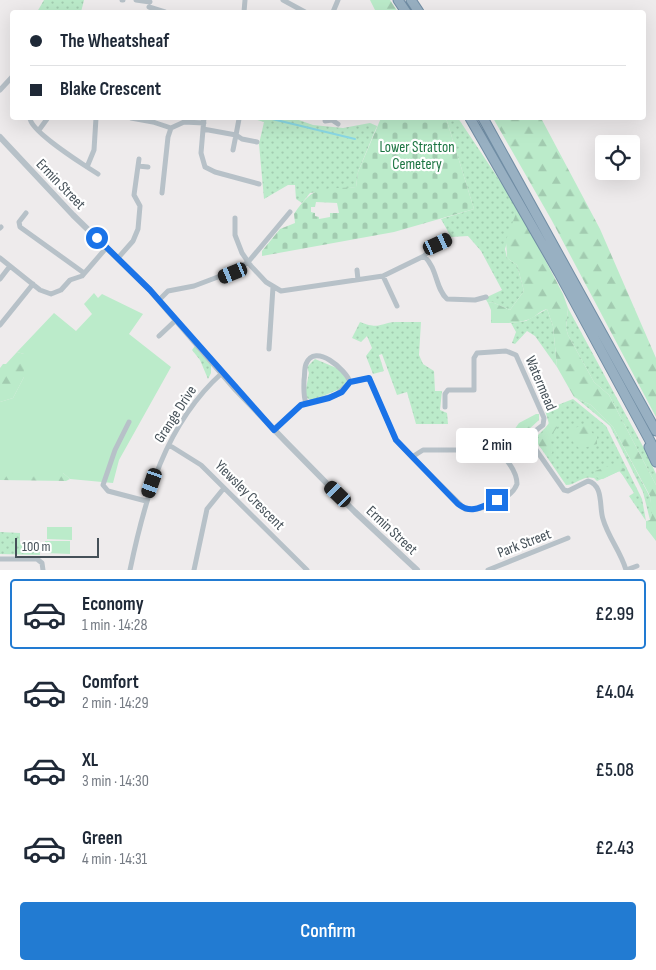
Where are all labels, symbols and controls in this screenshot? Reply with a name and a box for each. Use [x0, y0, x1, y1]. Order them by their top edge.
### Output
text: The Wheatsheaf [60, 30, 169, 53]
text: Blake Crescent [60, 78, 161, 101]
map controls [595, 135, 640, 180]
button: locate [595, 135, 640, 180]
park label: Lower Stratton Cemetery [379, 138, 455, 174]
street label: Ermin Street [32, 155, 90, 214]
route start [86, 227, 108, 249]
car [421, 231, 454, 257]
car [216, 260, 249, 286]
street label: Watermead [521, 353, 561, 413]
street label: Grange Drive [150, 382, 201, 446]
callout: 2 min [456, 428, 538, 462]
text: 2 min [482, 436, 512, 455]
street label: Yiewsley Crescent [211, 456, 289, 535]
car [140, 466, 163, 500]
car [321, 478, 354, 510]
route end [486, 489, 508, 511]
street label: Ermin Street [362, 502, 422, 559]
street label: Park Street [495, 524, 554, 562]
scale bar [15, 535, 99, 558]
text: 100 m [22, 538, 51, 555]
icon: car [22, 592, 67, 637]
text: Economy [82, 593, 144, 616]
text: £2.99 [595, 603, 634, 626]
text: 1 min · 14:28 [82, 616, 147, 635]
icon: car [22, 670, 67, 715]
text: Comfort [82, 671, 139, 694]
text: £4.04 [595, 681, 634, 704]
text: 2 min · 14:29 [82, 694, 149, 713]
icon: car [22, 748, 67, 793]
text: XL [82, 749, 98, 772]
text: £5.08 [595, 759, 634, 782]
text: 3 min · 14:30 [82, 772, 149, 791]
icon: car [22, 826, 67, 871]
text: Green [82, 827, 122, 850]
text: £2.43 [595, 837, 634, 860]
text: 4 min · 14:31 [82, 850, 147, 869]
button: Confirm [20, 902, 636, 960]

